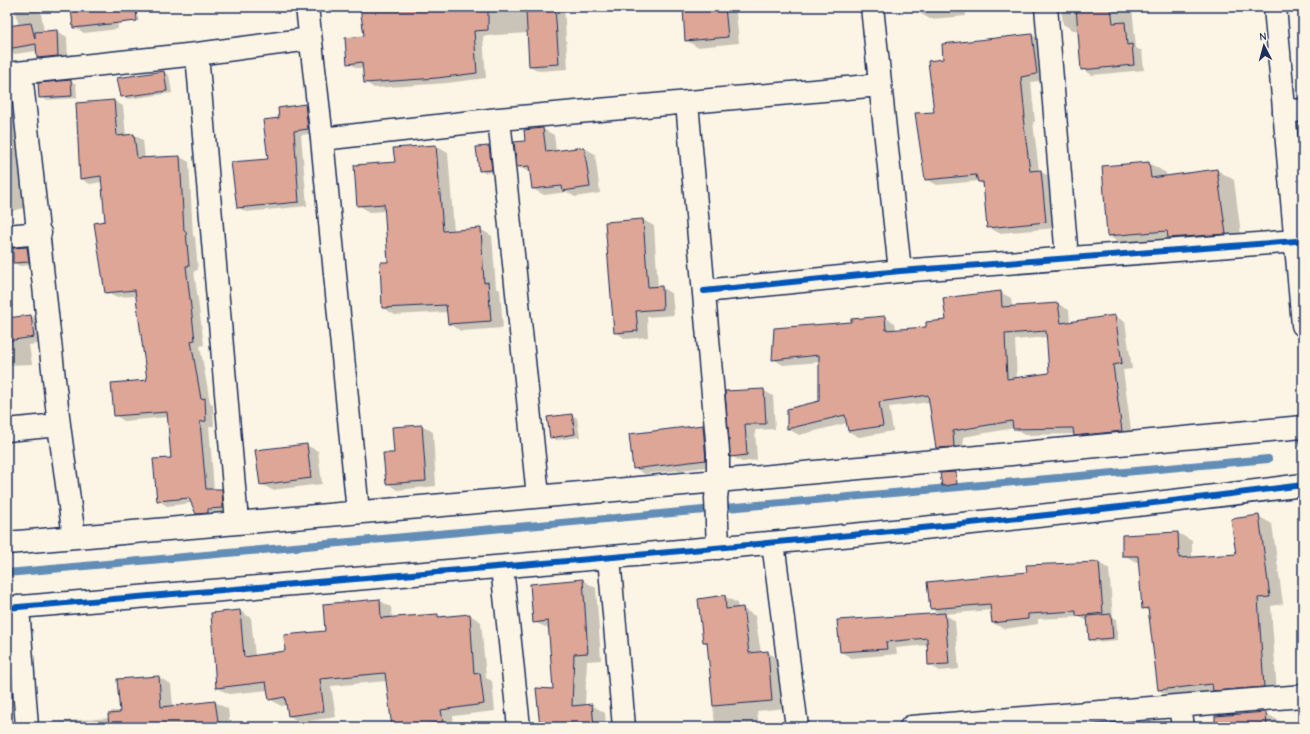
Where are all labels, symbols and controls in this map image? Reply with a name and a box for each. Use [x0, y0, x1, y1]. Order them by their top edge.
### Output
north arrow [1244, 26, 1284, 66]
text: N [1259, 30, 1267, 43]

